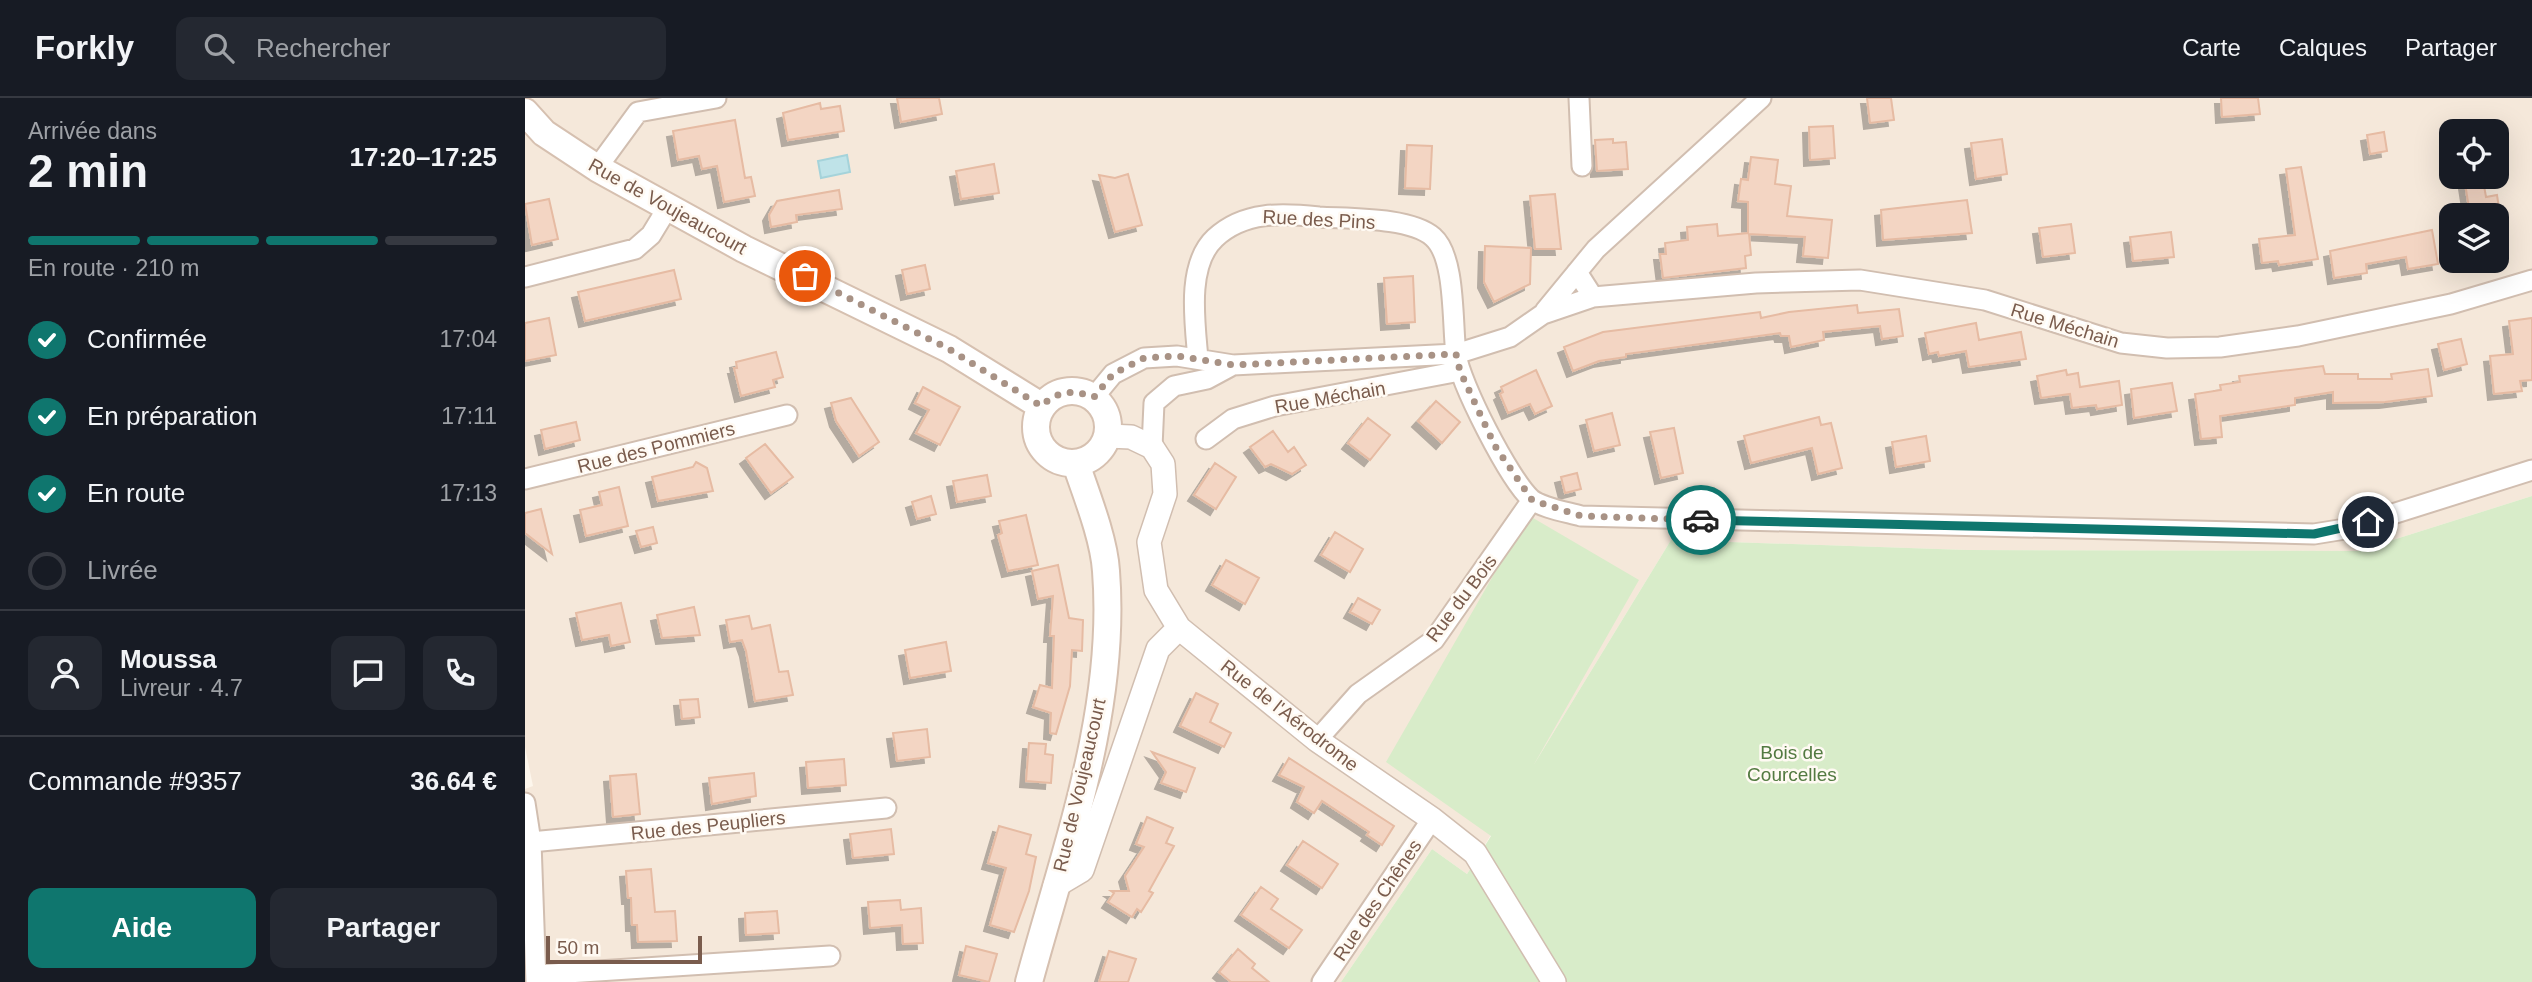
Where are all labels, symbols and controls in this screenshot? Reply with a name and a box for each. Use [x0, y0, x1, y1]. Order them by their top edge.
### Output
search box [176, 17, 666, 80]
text: Forkly [35, 29, 134, 66]
icon: search [200, 29, 238, 67]
text: Rechercher [256, 33, 390, 63]
text: Carte [2182, 34, 2241, 61]
text: Calques [2279, 34, 2367, 61]
text: Partager [2405, 34, 2497, 61]
text: Arrivée dans [28, 118, 157, 144]
map controls [2439, 119, 2509, 273]
button: locate [2439, 119, 2509, 189]
text: 17:20–17:25 [350, 142, 497, 172]
text: 2 min [28, 145, 148, 197]
street label: Rue de Voujeaucourt [585, 154, 751, 259]
button: layers [2439, 203, 2509, 273]
street label: Rue des Pins [1262, 206, 1376, 233]
pin [775, 246, 835, 306]
text: En route · 210 m [28, 255, 199, 281]
icon: bag [786, 257, 824, 295]
street label: Rue Méchain [2008, 299, 2121, 352]
icon: check [28, 321, 66, 359]
text: Confirmée [87, 324, 207, 354]
text: 17:04 [439, 326, 497, 352]
street label: Rue Méchain [1273, 377, 1387, 418]
icon: check [28, 398, 66, 436]
text: En préparation [87, 401, 258, 431]
text: 17:11 [441, 403, 497, 429]
street label: Rue des Pommiers [575, 418, 737, 477]
icon: check [28, 475, 66, 513]
text: En route [87, 478, 185, 508]
text: 17:13 [439, 480, 497, 506]
courier [1666, 485, 1736, 555]
pin [2338, 492, 2398, 552]
icon: car [1682, 501, 1720, 539]
icon: home [2349, 503, 2387, 541]
street label: Rue du Bois [1422, 551, 1501, 646]
text: Livrée [87, 555, 158, 585]
button: person [28, 636, 102, 710]
button: chat [331, 636, 405, 710]
button: phone [423, 636, 497, 710]
text: Moussa [120, 644, 217, 674]
street label: Rue de l'Aérodrome [1217, 655, 1363, 776]
text: Livreur · 4.7 [120, 675, 243, 701]
street label: Rue de Voujeaucourt [1049, 696, 1110, 874]
park label: Bois de Courcelles [1747, 742, 1837, 785]
text: Commande #9357 [28, 766, 242, 796]
text: 36.64 € [410, 766, 497, 796]
street label: Rue des Peupliers [630, 807, 786, 844]
street label: Rue des Chênes [1329, 836, 1426, 965]
button: Aide [28, 888, 256, 968]
button: Partager [270, 888, 497, 968]
scale bar [546, 933, 702, 965]
text: 50 m [557, 937, 599, 958]

